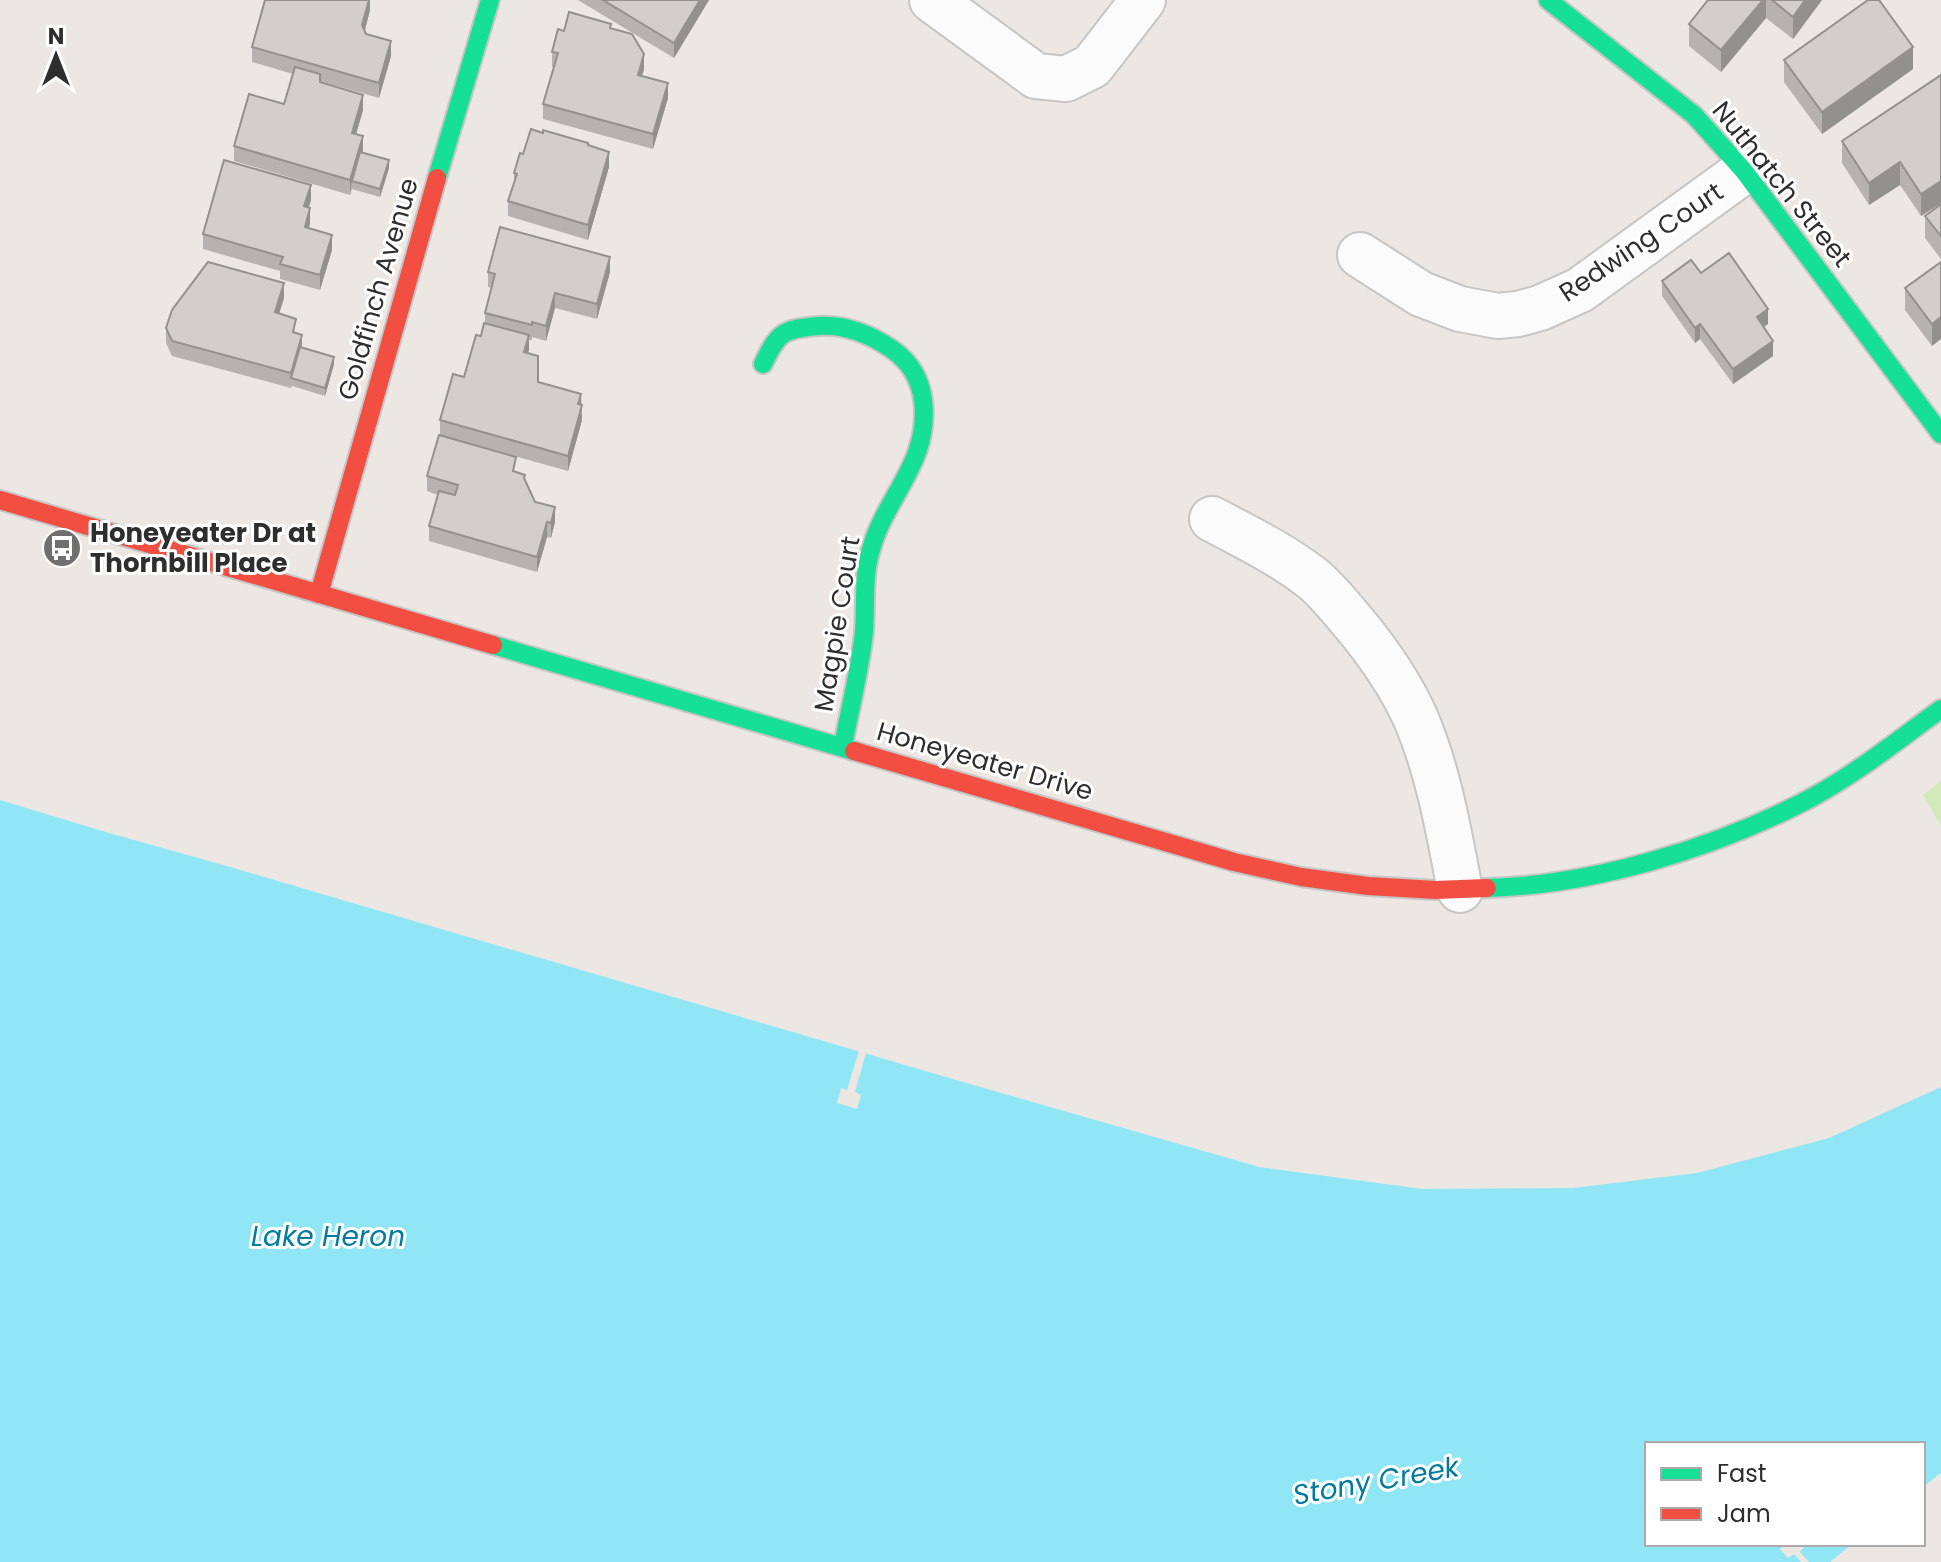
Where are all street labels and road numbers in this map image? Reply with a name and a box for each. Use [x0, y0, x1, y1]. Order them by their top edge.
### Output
street label: Nuthatch Street [1704, 94, 1860, 274]
street label: Goldfinch Avenue [329, 174, 427, 404]
street label: Redwing Court [1552, 174, 1730, 310]
street label: Magpie Court [805, 534, 869, 714]
street label: Honeyeater Drive [873, 713, 1097, 809]

